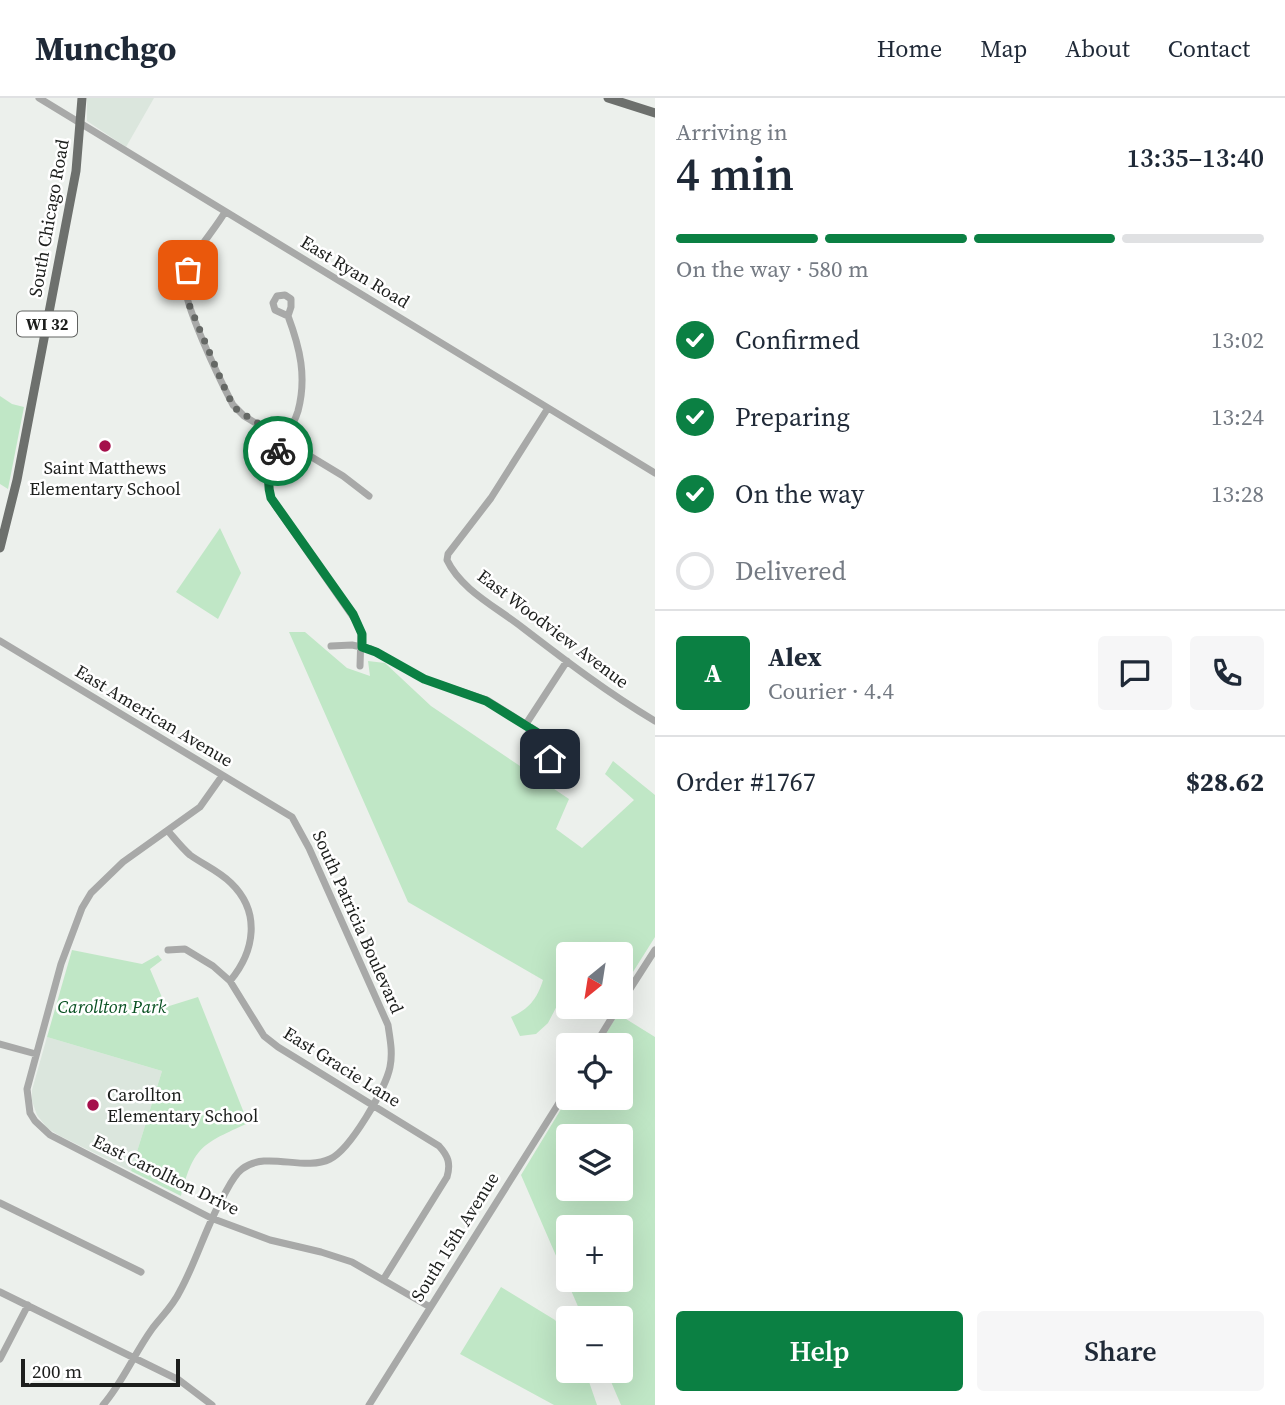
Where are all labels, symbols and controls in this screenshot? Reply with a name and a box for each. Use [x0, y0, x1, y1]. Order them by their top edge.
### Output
text: Munchgo [35, 26, 176, 71]
text: Home [877, 32, 942, 65]
text: Map [980, 32, 1027, 65]
text: About [1065, 32, 1130, 65]
text: Contact [1168, 32, 1250, 65]
text: Arriving in [676, 116, 788, 148]
street label: South Chicago Road [22, 137, 75, 299]
text: 13:35–13:40 [1127, 140, 1264, 176]
text: 4 min [676, 142, 794, 205]
street label: East Ryan Road [296, 229, 414, 314]
pin [158, 240, 218, 300]
icon: bag [169, 251, 207, 289]
text: On the way · 580 m [676, 253, 869, 285]
road number: WI 32 [17, 312, 77, 336]
icon: check [676, 321, 714, 359]
text: Confirmed [735, 322, 860, 358]
text: 13:02 [1211, 324, 1264, 356]
icon: check [676, 398, 714, 436]
text: Preparing [735, 399, 850, 435]
text: 13:24 [1211, 401, 1264, 433]
courier [243, 416, 313, 486]
icon: bike [259, 432, 297, 470]
marker: Saint Matthews Elementary School [97, 438, 113, 454]
place label: Saint Matthews Elementary School [29, 455, 181, 501]
icon: check [676, 475, 714, 513]
text: On the way [735, 476, 864, 512]
text: 13:28 [1211, 478, 1264, 510]
text: Delivered [735, 553, 846, 589]
street label: East Woodview Avenue [472, 563, 634, 694]
button: chat [1098, 636, 1172, 710]
button: phone [1190, 636, 1264, 710]
text: Alex [768, 639, 822, 675]
text: A [704, 655, 722, 691]
street label: East American Avenue [71, 658, 238, 773]
text: Courier · 4.4 [768, 675, 894, 707]
pin [520, 729, 580, 789]
icon: home [531, 740, 569, 778]
text: Order #1767 [676, 764, 816, 800]
text: $28.62 [1186, 764, 1264, 800]
street label: South Patricia Boulevard [307, 826, 410, 1017]
north arrow [556, 942, 634, 1018]
map controls [556, 942, 633, 1383]
park label: Carollton Park [58, 994, 167, 1019]
street label: East Gracie Lane [279, 1020, 406, 1113]
button: locate [556, 1033, 633, 1110]
place label: Carollton Elementary School [107, 1082, 258, 1128]
marker: Carollton Elementary School [85, 1097, 101, 1113]
button: layers [556, 1124, 633, 1201]
street label: East Carollton Drive [89, 1128, 244, 1221]
street label: South 15th Avenue [405, 1167, 504, 1306]
button: + [556, 1215, 633, 1292]
button: − [556, 1306, 633, 1383]
button: Help [676, 1311, 963, 1391]
button: Share [977, 1311, 1264, 1391]
scale bar [21, 1356, 180, 1388]
text: 200 m [32, 1358, 82, 1384]

